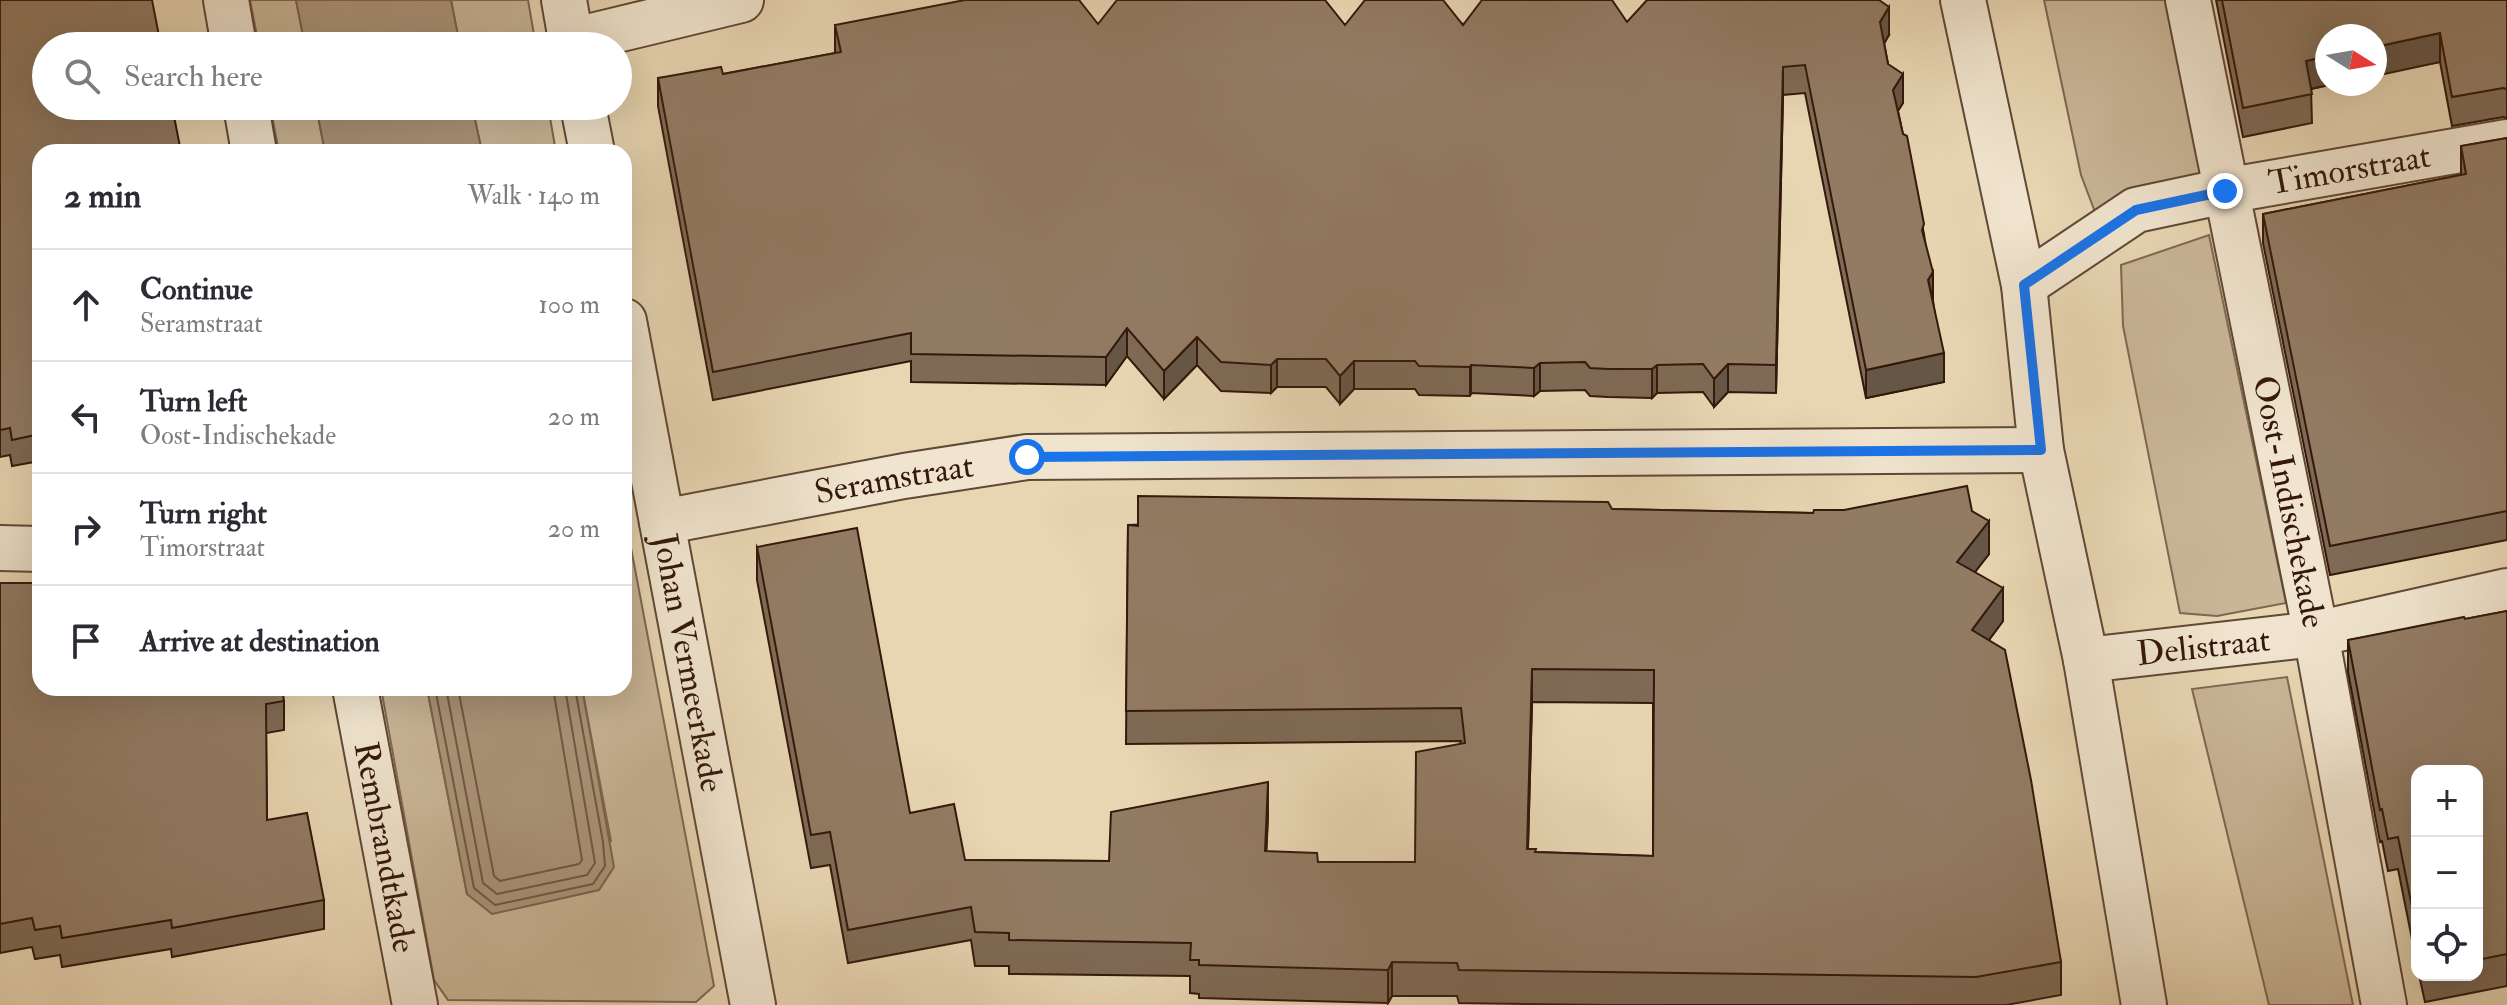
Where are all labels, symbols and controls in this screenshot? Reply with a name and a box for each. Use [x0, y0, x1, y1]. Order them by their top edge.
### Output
north arrow [2315, 24, 2387, 96]
search box [32, 32, 632, 120]
icon: search [60, 54, 104, 98]
text: Search here [124, 58, 263, 95]
street label: Timorstraat [2265, 134, 2434, 205]
route end [2207, 173, 2243, 209]
text: 2 min [64, 175, 141, 218]
text: Walk · 140 m [468, 180, 600, 212]
text: Continue [140, 271, 253, 308]
icon: ahead [64, 283, 108, 327]
text: 100 m [539, 289, 600, 321]
text: Seramstraat [140, 308, 263, 340]
street label: Oost-Indischekade [2243, 372, 2336, 632]
text: Turn left [140, 383, 247, 420]
icon: left [64, 395, 108, 439]
text: 20 m [548, 401, 600, 433]
text: Oost-Indischekade [140, 420, 336, 452]
route start [1009, 439, 1045, 475]
street label: Seramstraat [811, 444, 976, 514]
text: Turn right [140, 495, 267, 532]
icon: right [64, 507, 108, 551]
text: 20 m [548, 513, 600, 545]
street label: Johan Vermeerkade [643, 529, 734, 796]
text: Timorstraat [140, 532, 265, 564]
street label: Delistraat [2134, 618, 2272, 676]
icon: arrive [64, 619, 108, 663]
text: Arrive at destination [140, 623, 380, 660]
street label: Rembrandtkade [344, 738, 426, 956]
map controls [2411, 765, 2483, 981]
button: + [2411, 765, 2483, 837]
button: − [2411, 837, 2483, 909]
button: locate [2411, 909, 2483, 981]

